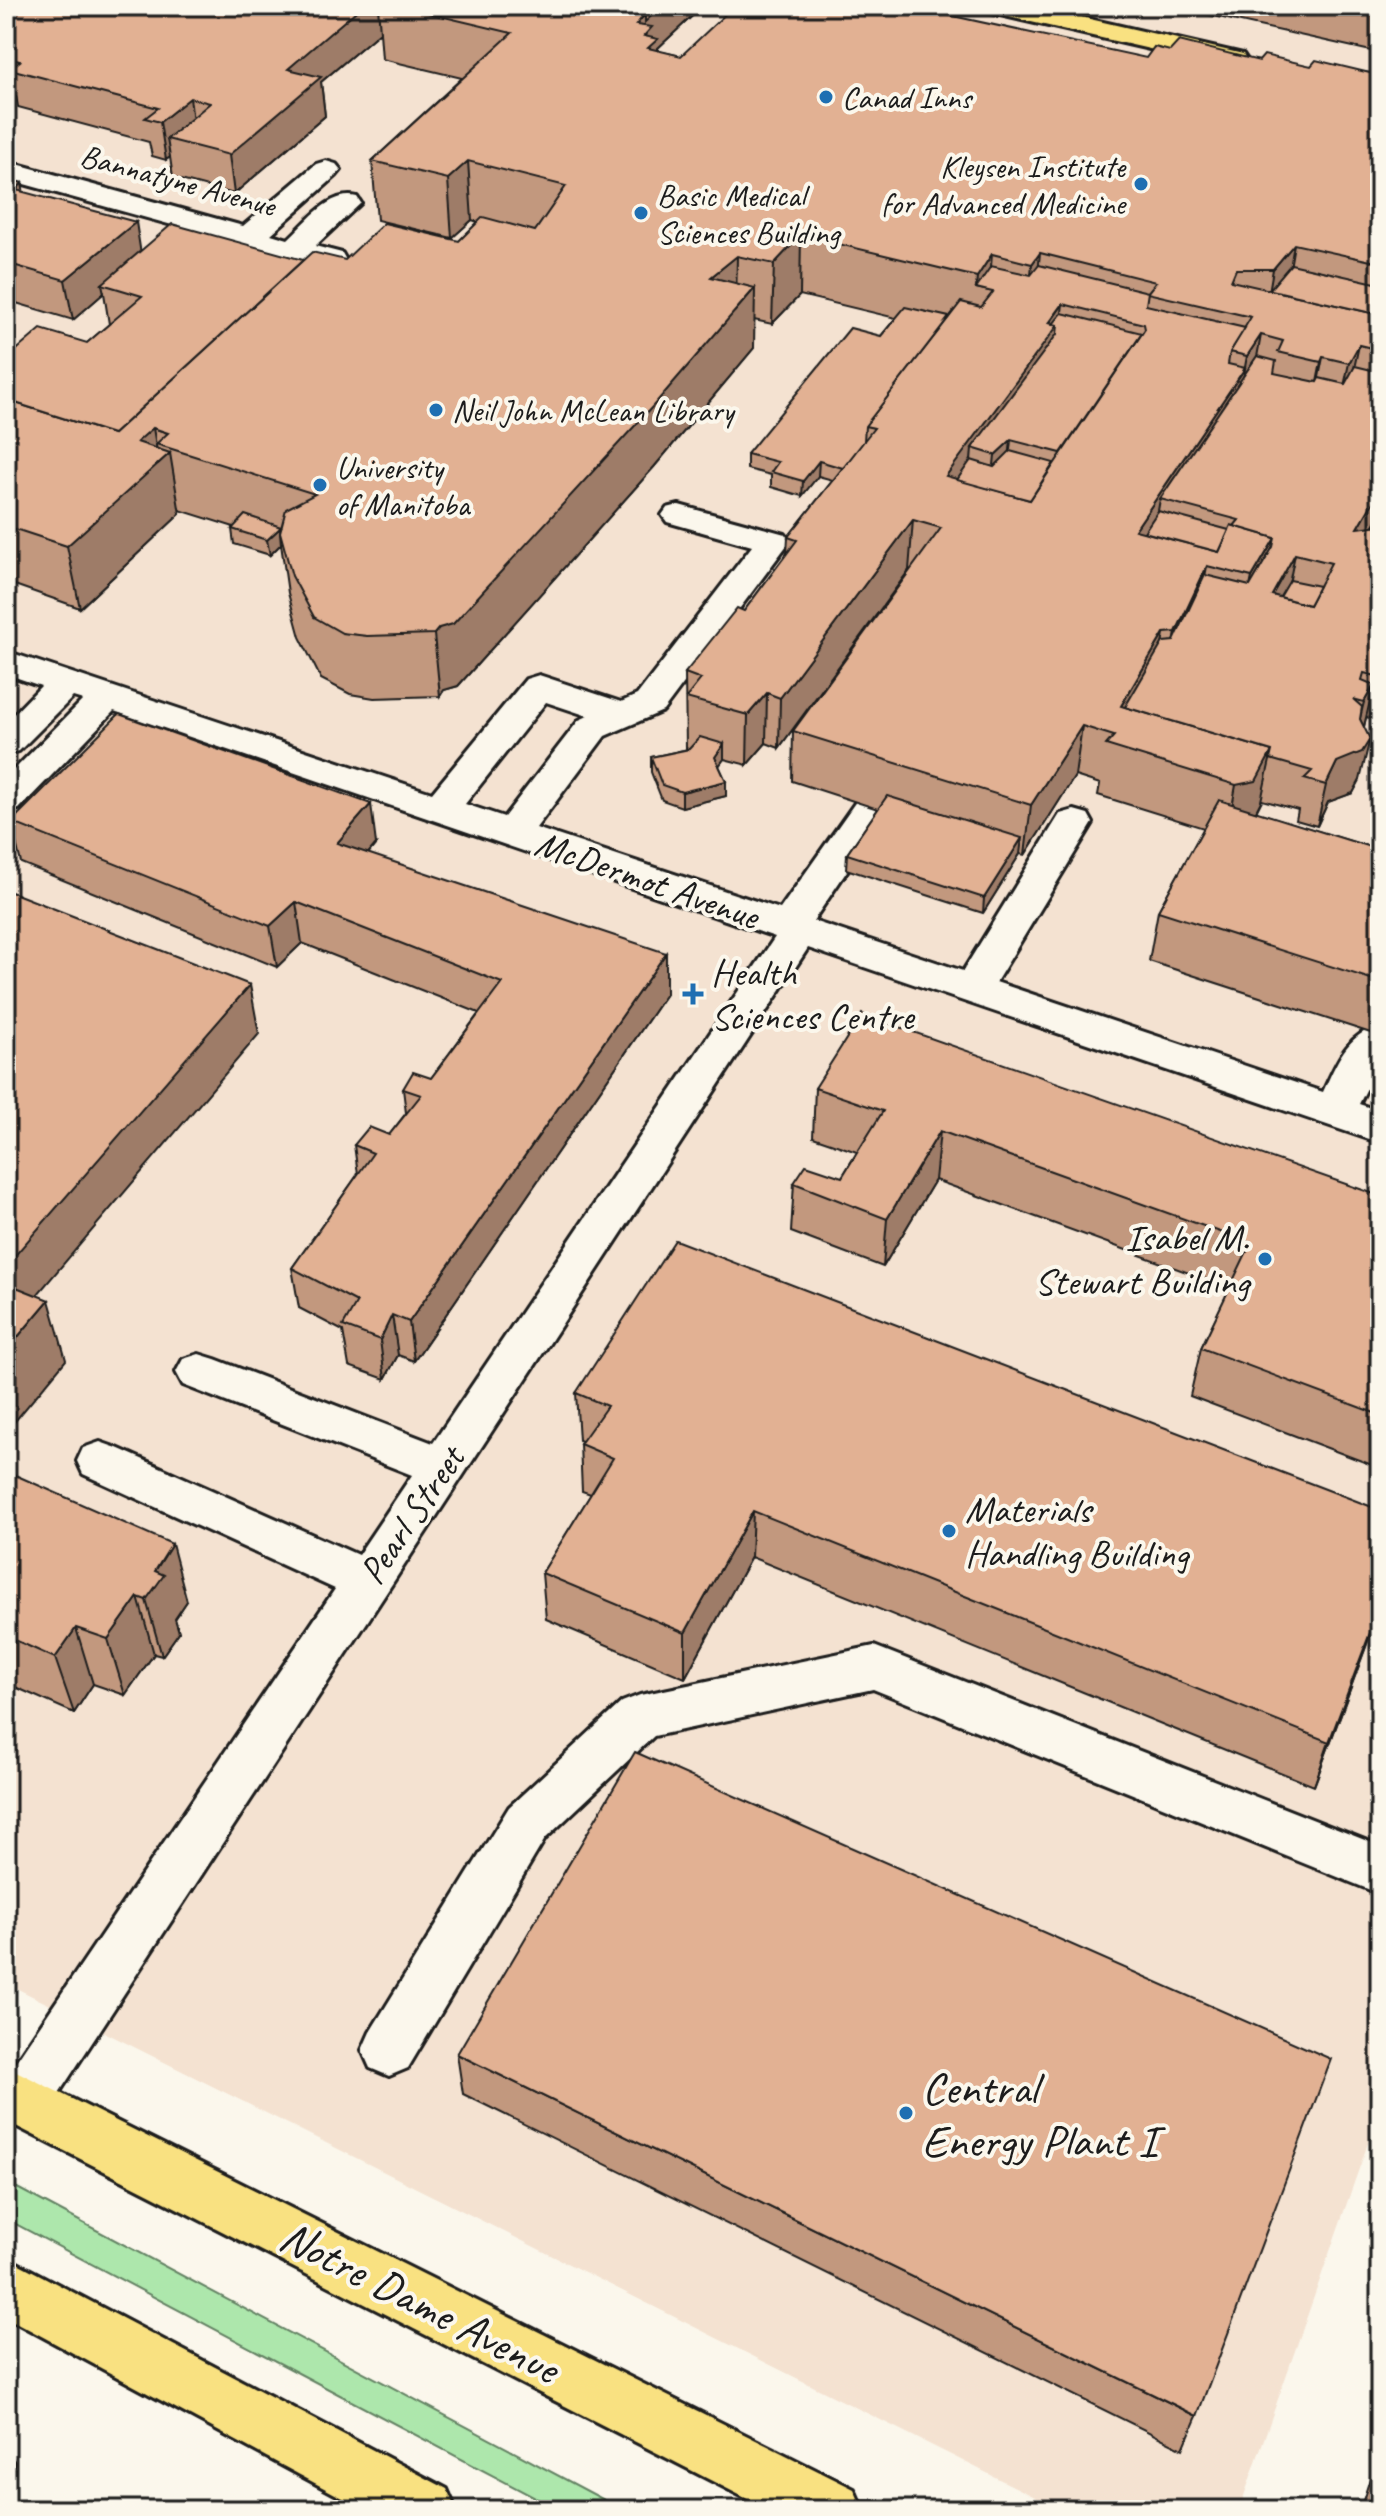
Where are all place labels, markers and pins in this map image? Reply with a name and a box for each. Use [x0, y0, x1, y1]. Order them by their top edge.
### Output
place label: Canad Inns [842, 77, 973, 118]
marker: Canad Inns [817, 88, 835, 106]
place label: Kleysen Institute for Advanced Medicine [881, 146, 1128, 224]
place label: Basic Medical Sciences Building [657, 175, 842, 253]
marker: Kleysen Institute for Advanced Medicine [1132, 175, 1150, 193]
marker: Basic Medical Sciences Building [632, 204, 650, 222]
place label: Neil John McLean Library [452, 390, 737, 431]
marker: Neil John McLean Library [427, 401, 445, 419]
place label: University of Manitoba [336, 447, 471, 525]
marker: University of Manitoba [311, 476, 329, 494]
place label: Health Sciences Centre [711, 949, 916, 1040]
marker: Health Sciences Centre [682, 983, 704, 1005]
place label: Isabel M. Stewart Building [1035, 1214, 1251, 1305]
marker: Isabel M. Stewart Building [1256, 1250, 1274, 1268]
place label: Materials Handling Building [965, 1486, 1191, 1577]
marker: Materials Handling Building [940, 1522, 958, 1540]
place label: Central Energy Plant I [922, 2059, 1166, 2170]
marker: Central Energy Plant I [897, 2104, 915, 2122]

